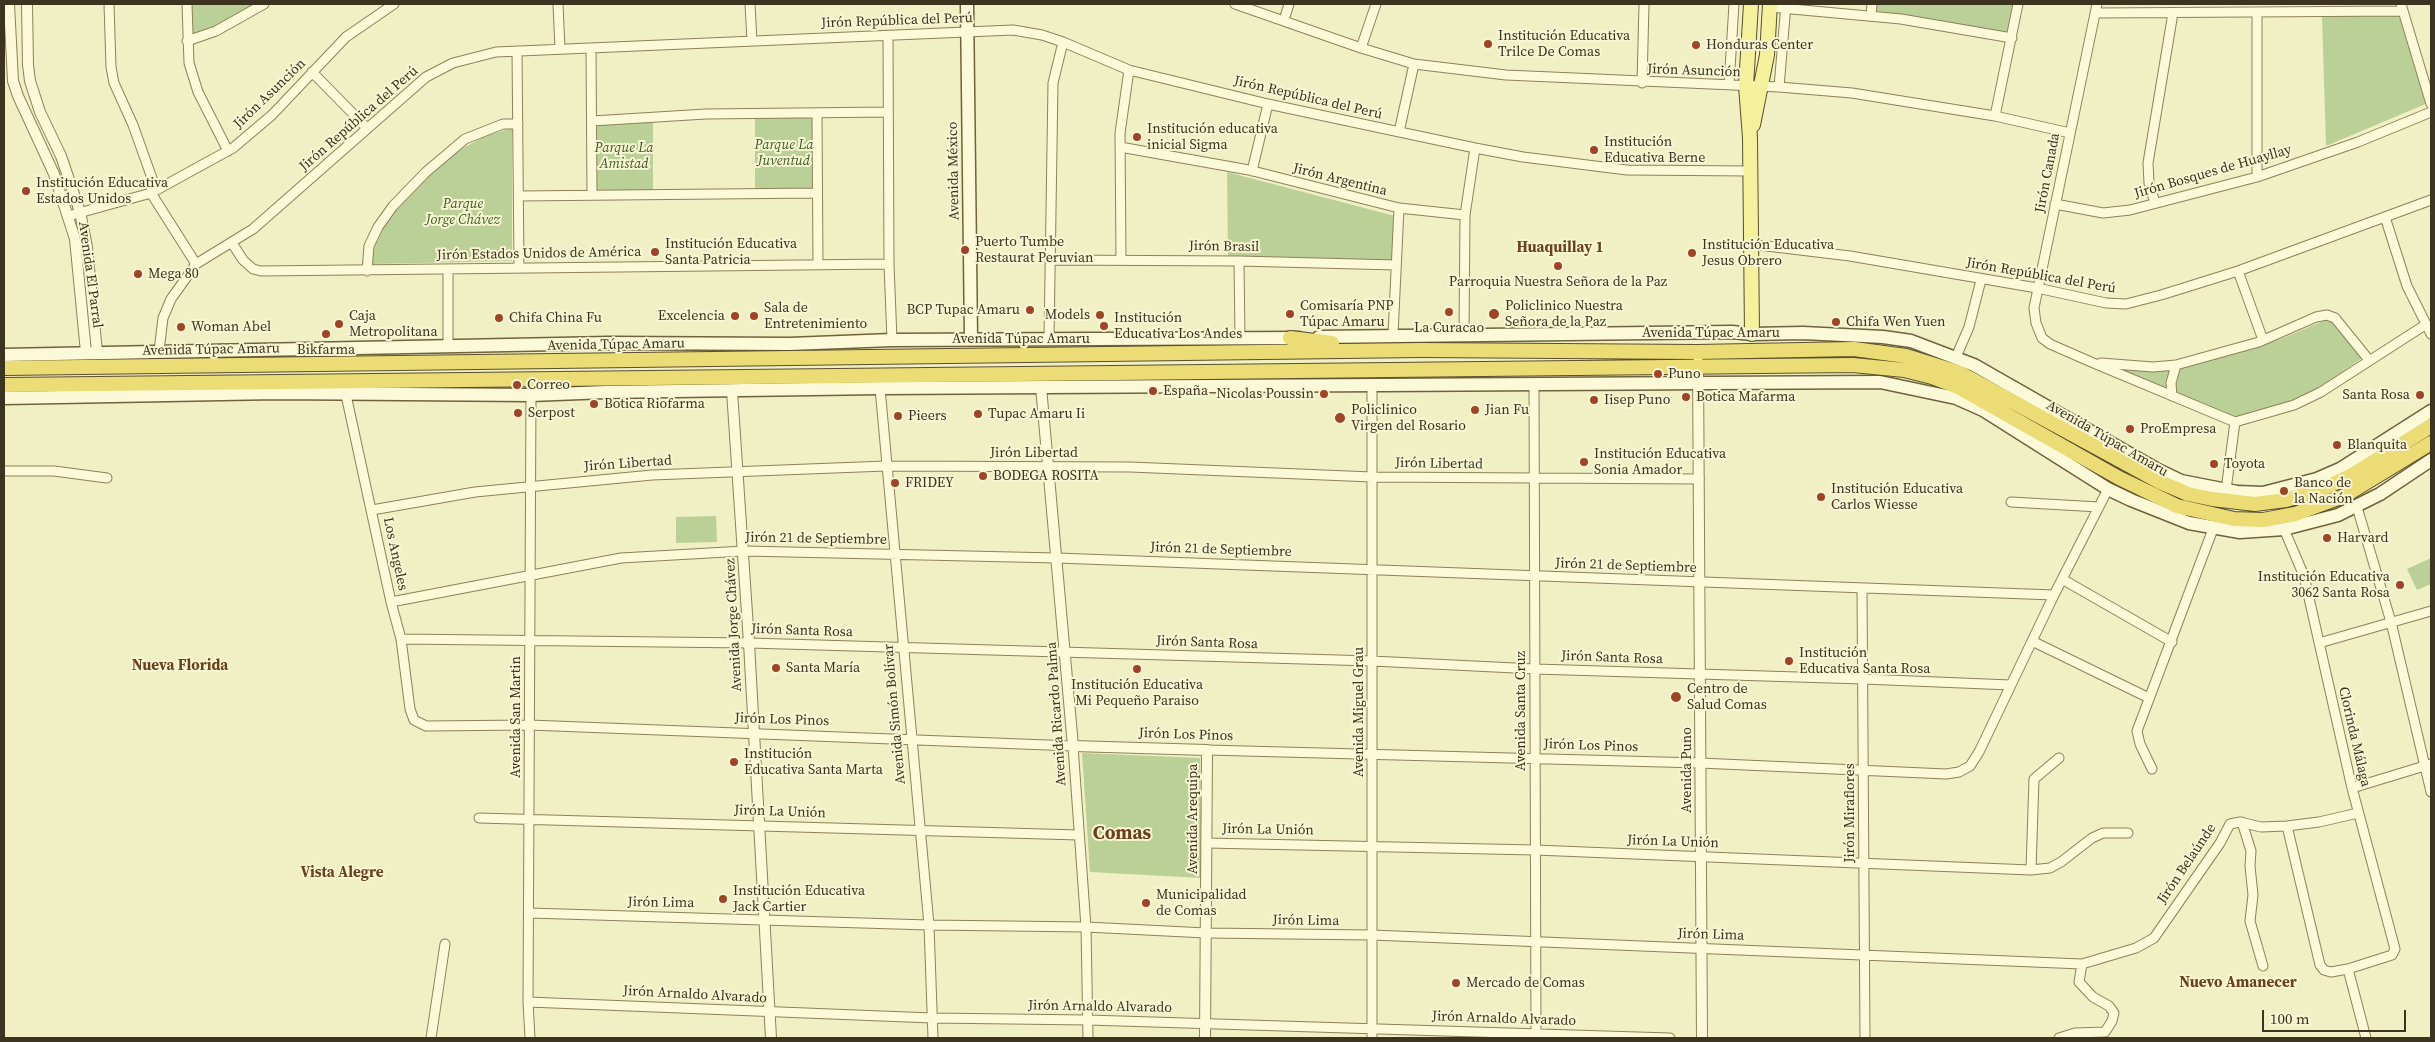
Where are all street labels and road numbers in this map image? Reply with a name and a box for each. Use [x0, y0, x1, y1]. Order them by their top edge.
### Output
street label: Jirón República del Perú [821, 10, 973, 32]
street label: Jirón Asunción [230, 55, 310, 133]
street label: Jirón Asunción [1647, 61, 1741, 81]
street label: Jirón República del Perú [296, 63, 422, 175]
street label: Jirón República del Perú [1232, 73, 1384, 123]
street label: Avenida México [945, 121, 963, 221]
street label: Jirón Canada [2032, 132, 2064, 214]
street label: Jirón Bosques de Huayllay [2132, 141, 2294, 203]
street label: Jirón Argentina [1291, 160, 1389, 200]
street label: Avenida El Parral [74, 221, 106, 329]
street label: Jirón Brasil [1189, 238, 1259, 256]
street label: Jirón Estados Unidos de América [437, 244, 641, 264]
street label: Jirón República del Perú [1965, 255, 2117, 297]
street label: Avenida Túpac Amaru [1642, 325, 1780, 341]
street label: Avenida Túpac Amaru [952, 331, 1090, 347]
street label: Avenida Túpac Amaru [547, 335, 685, 355]
street label: Avenida Túpac Amaru [142, 340, 280, 360]
street label: Avenida Túpac Amaru [2043, 397, 2171, 481]
street label: Jirón Libertad [990, 445, 1078, 461]
street label: Jirón Libertad [584, 453, 672, 475]
street label: Jirón Libertad [1395, 455, 1483, 473]
street label: Los Angeles [379, 516, 411, 592]
street label: Jirón 21 de Septiembre [745, 529, 887, 549]
street label: Jirón 21 de Septiembre [1150, 539, 1292, 561]
street label: Jirón 21 de Septiembre [1555, 555, 1697, 577]
street label: Avenida Jorge Chávez [722, 558, 746, 692]
street label: Jirón Santa Rosa [751, 621, 853, 641]
street label: Jirón Santa Rosa [1156, 633, 1258, 653]
street label: Avenida Ricardo Palma [1044, 641, 1070, 787]
street label: Avenida Simón Bolívar [880, 643, 910, 785]
street label: Avenida Miguel Grau [1351, 647, 1367, 777]
street label: Jirón Santa Rosa [1561, 648, 1663, 668]
street label: Avenida Santa Cruz [1513, 651, 1529, 771]
street label: Avenida San Martin [508, 656, 524, 778]
street label: Clorinda Málaga [2334, 685, 2374, 789]
street label: Jirón Los Pinos [734, 710, 830, 730]
street label: Jirón Los Pinos [1138, 725, 1234, 745]
street label: Avenida Puno [1679, 727, 1695, 813]
street label: Jirón Los Pinos [1543, 736, 1639, 756]
street label: Jirón Miraflores [1842, 763, 1858, 863]
street label: Avenida Arequipa [1185, 764, 1201, 874]
street label: Jirón La Unión [734, 802, 826, 822]
street label: Jirón La Unión [1222, 821, 1314, 839]
street label: Jirón Belaúnde [2154, 821, 2220, 907]
street label: Jirón La Unión [1627, 832, 1719, 852]
street label: Jirón Lima [627, 894, 695, 912]
street label: Jirón Lima [1272, 912, 1340, 930]
street label: Jirón Lima [1677, 925, 1745, 945]
street label: Jirón Arnaldo Alvarado [623, 983, 767, 1007]
street label: Jirón Arnaldo Alvarado [1028, 997, 1172, 1017]
street label: Jirón Arnaldo Alvarado [1432, 1008, 1576, 1030]

